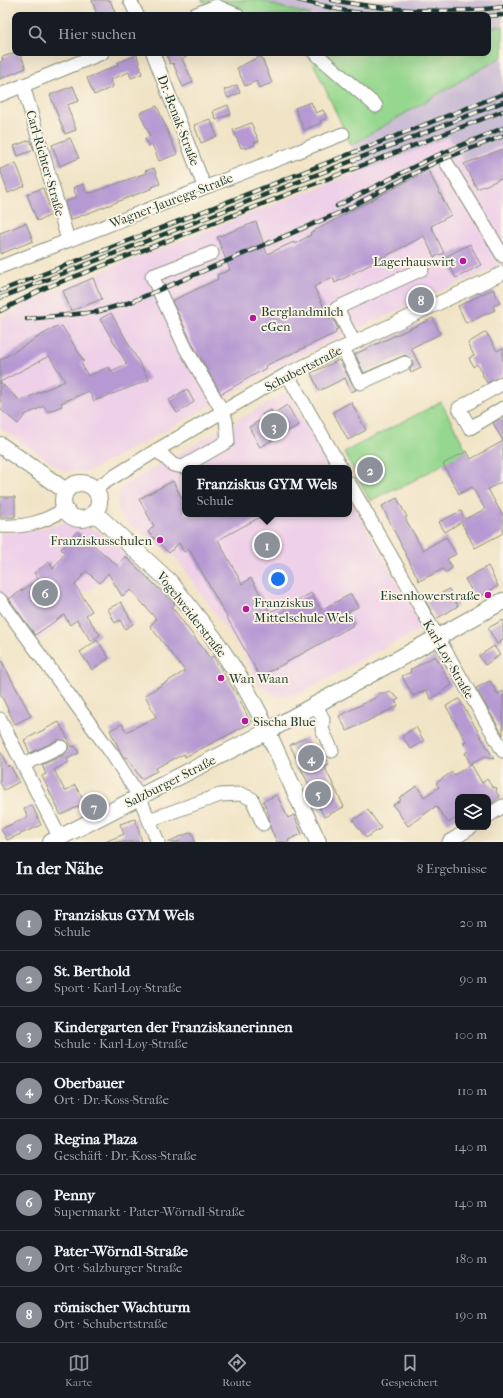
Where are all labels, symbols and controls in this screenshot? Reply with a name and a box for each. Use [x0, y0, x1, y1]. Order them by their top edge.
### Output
search box [12, 12, 491, 56]
icon: search [26, 23, 48, 45]
text: Hier suchen [58, 25, 136, 43]
street label: Dr.-Benak-Straße [154, 73, 203, 168]
street label: Carl-Richter-Straße [23, 108, 68, 218]
street label: Wagner-Jauregg-Straße [106, 170, 236, 231]
place label: Lagerhauswirt [373, 254, 455, 269]
marker: Lagerhauswirt [458, 256, 468, 266]
pin: 8 [408, 285, 434, 315]
place label: Berglandmilch eGen [261, 304, 344, 334]
marker: Berglandmilch eGen [248, 313, 258, 323]
street label: Schubertstraße [262, 342, 345, 394]
pin: 3 [261, 411, 287, 441]
pin: 2 [357, 455, 383, 485]
popup [182, 465, 352, 517]
text: Franziskus GYM Wels [197, 475, 337, 493]
text: Schule [197, 493, 234, 508]
pin: 1 [254, 530, 280, 560]
place label: Franziskusschulen [50, 533, 152, 548]
marker: Franziskusschulen [155, 535, 165, 545]
street label: Vogelweiderstraße [153, 568, 230, 660]
your location [268, 569, 288, 589]
pin: 6 [32, 578, 58, 608]
place label: Eisenhowerstraße [380, 588, 481, 603]
marker: Eisenhowerstraße [483, 590, 493, 600]
place label: Franziskus Mittelschule Wels [254, 595, 353, 625]
marker: Franziskus Mittelschule Wels [241, 604, 251, 614]
street label: Karl-Loy-Straße [420, 617, 478, 702]
place label: Wan Waan [228, 671, 289, 686]
marker: Wan Waan [216, 673, 226, 683]
place label: Sischa Blue [253, 714, 316, 729]
marker: Sischa Blue [240, 716, 250, 726]
pin: 4 [298, 743, 324, 773]
street label: Salzburger Straße [122, 752, 219, 811]
pin: 5 [305, 779, 331, 809]
pin: 7 [81, 792, 107, 822]
map controls [455, 794, 491, 830]
button: layers [455, 794, 491, 830]
text: In der Nähe [16, 858, 103, 878]
text: 8 Ergebnisse [417, 861, 487, 876]
text: Franziskus GYM Wels [54, 906, 194, 924]
text: 1 [27, 915, 31, 930]
text: 20 m [460, 915, 487, 930]
text: Schule [54, 924, 91, 939]
text: St. Berthold [54, 962, 130, 980]
text: 2 [26, 971, 32, 986]
text: 90 m [459, 971, 487, 986]
text: Sport · Karl-Loy-Straße [54, 980, 182, 995]
text: Kindergarten der Franziskanerinnen [54, 1018, 293, 1036]
text: 3 [26, 1027, 32, 1042]
text: 100 m [454, 1027, 487, 1042]
text: Schule · Karl-Loy-Straße [54, 1036, 188, 1051]
text: Oberbauer [54, 1074, 125, 1092]
text: 4 [25, 1083, 33, 1098]
text: 110 m [457, 1083, 487, 1098]
text: Ort · Dr.-Koss-Straße [54, 1092, 169, 1107]
text: Regina Plaza [54, 1130, 137, 1148]
text: 5 [26, 1139, 32, 1154]
text: 140 m [454, 1139, 487, 1154]
text: Geschäft · Dr.-Koss-Straße [54, 1148, 197, 1163]
text: Penny [54, 1186, 95, 1204]
text: 6 [25, 1195, 33, 1210]
text: 140 m [454, 1195, 487, 1210]
text: Supermarkt · Pater-Wörndl-Straße [54, 1204, 245, 1219]
text: Pater-Wörndl-Straße [54, 1242, 188, 1260]
text: 7 [26, 1251, 32, 1266]
text: 180 m [455, 1251, 487, 1266]
text: Ort · Salzburger Straße [54, 1260, 183, 1275]
text: römischer Wachturm [54, 1298, 190, 1316]
text: 8 [26, 1307, 32, 1322]
text: 190 m [455, 1307, 487, 1322]
text: Ort · Schubertstraße [54, 1316, 168, 1331]
tab: Karte [65, 1352, 92, 1389]
tab: Route [222, 1352, 251, 1389]
tab: Gespeichert [381, 1352, 438, 1389]

